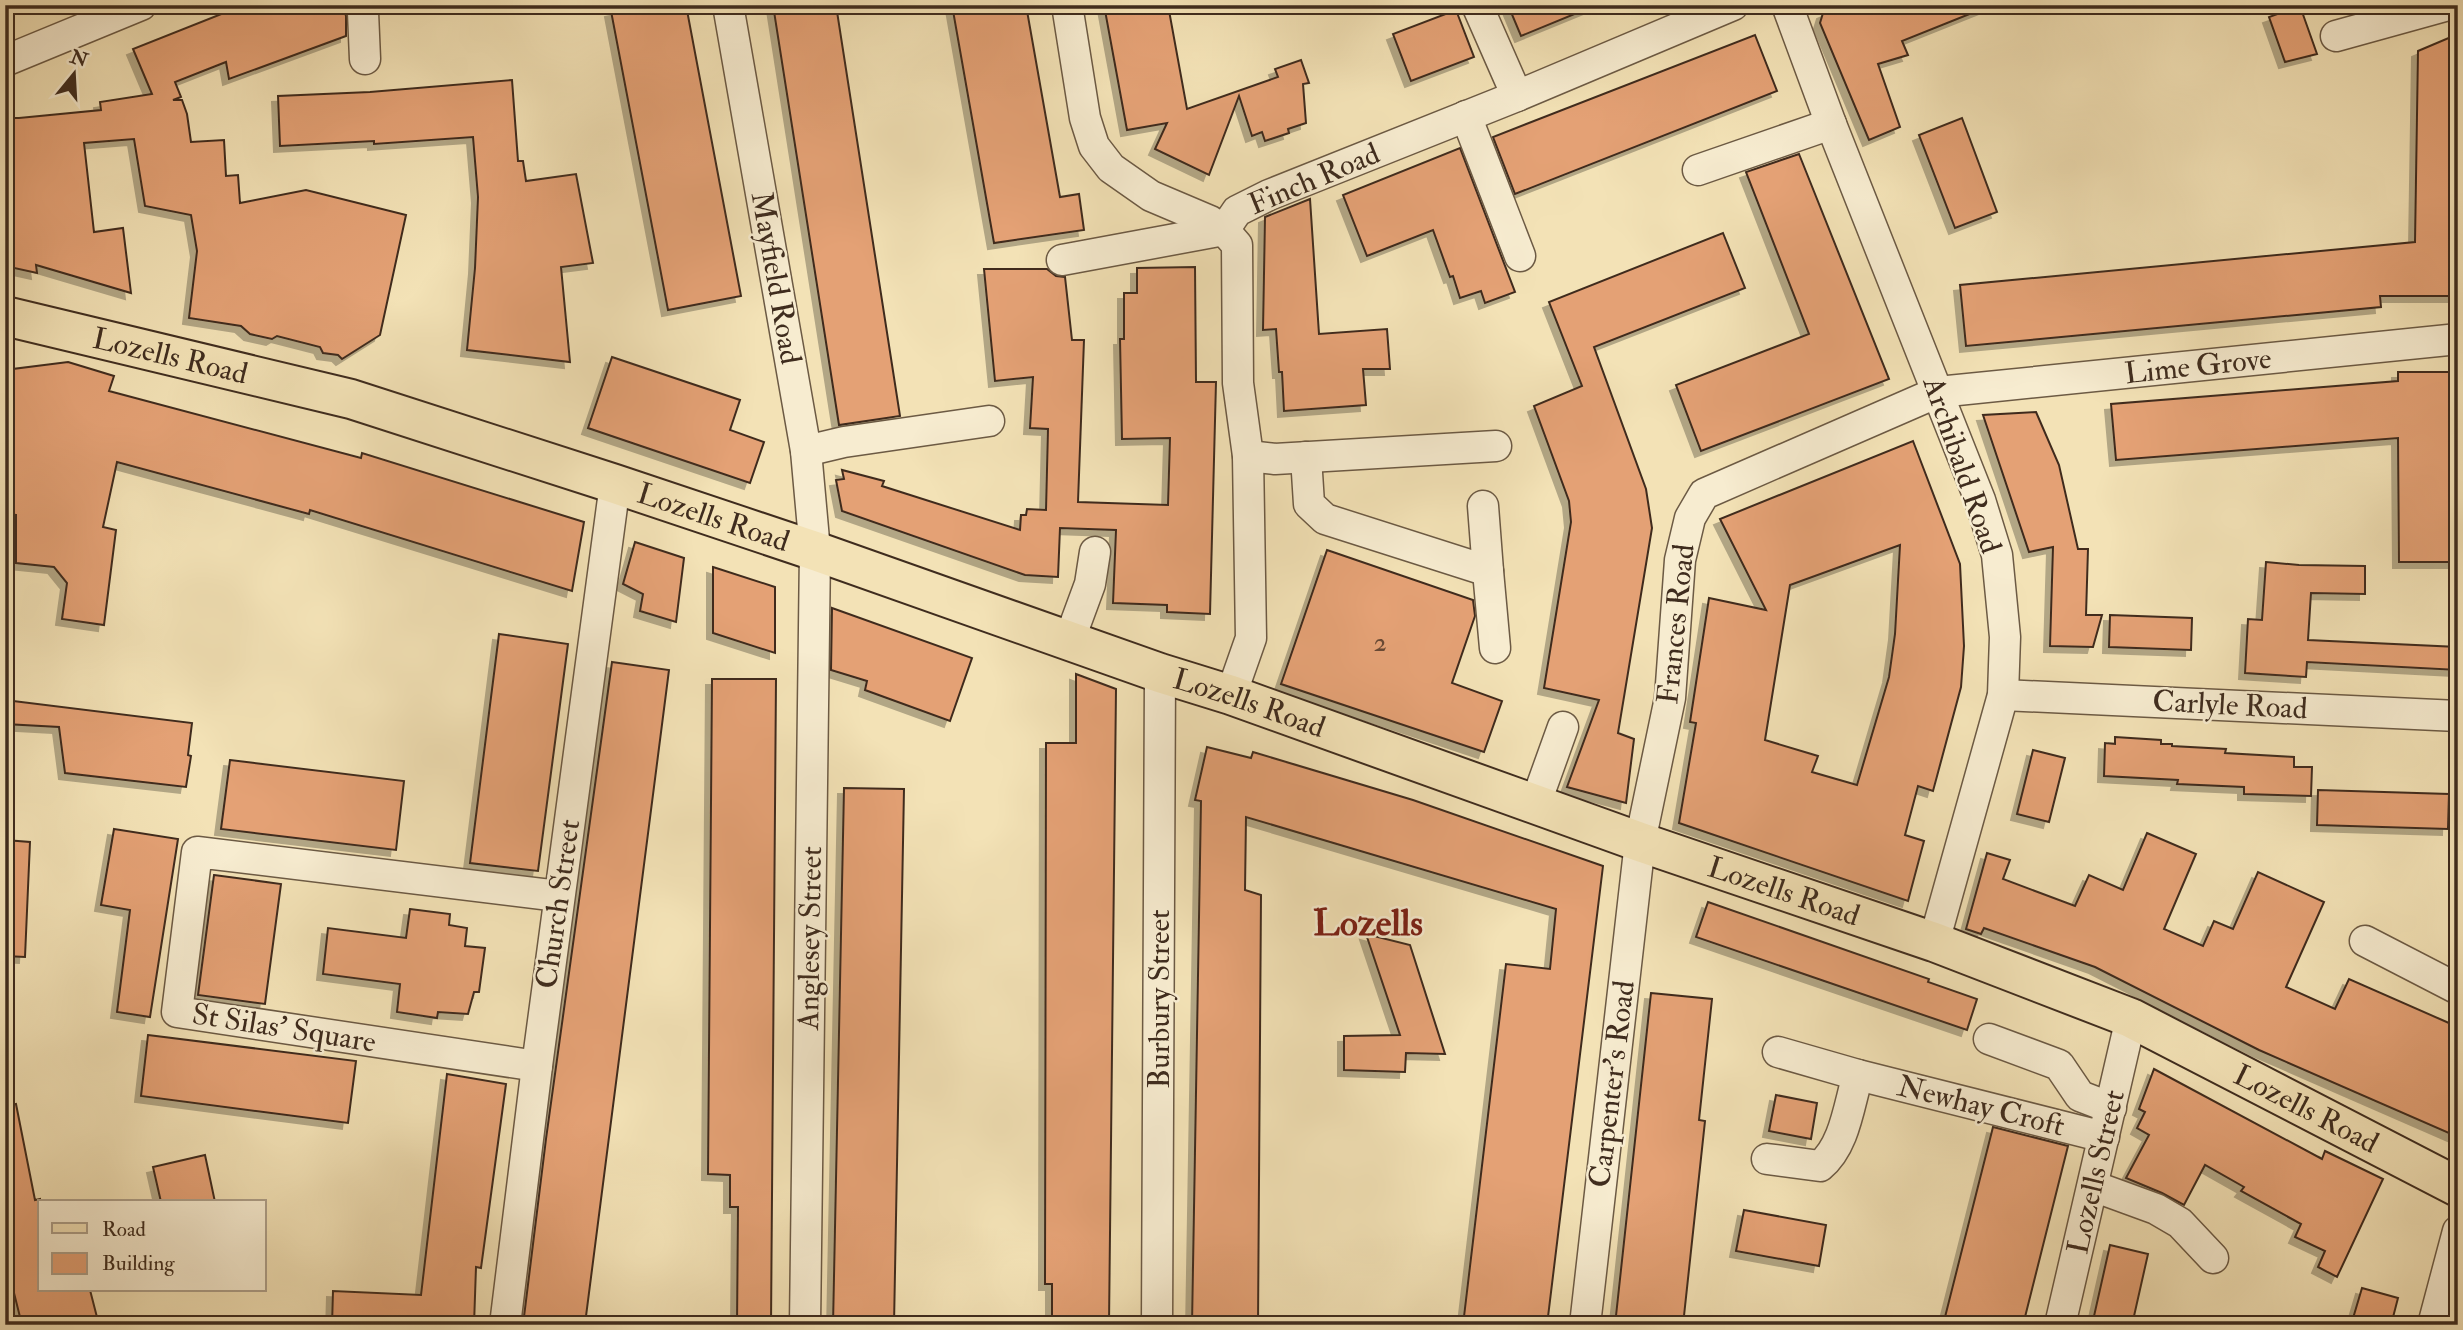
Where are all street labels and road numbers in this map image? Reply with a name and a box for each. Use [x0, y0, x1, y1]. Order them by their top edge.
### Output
street label: Finch Road [1243, 135, 1385, 223]
street label: Mayfield Road [743, 189, 809, 367]
street label: Lozells Road [89, 319, 252, 392]
street label: Lime Grove [2123, 340, 2273, 392]
street label: Archibald Road [1914, 371, 2010, 558]
street label: Lozells Road [633, 474, 795, 560]
street label: Frances Road [1649, 542, 1703, 706]
street label: Lozells Road [1169, 660, 1330, 746]
street label: Carlyle Road [2152, 682, 2309, 728]
street label: Church Street [528, 817, 588, 991]
street label: Anglesey Street [790, 845, 830, 1031]
street label: Lozells Road [1703, 848, 1865, 934]
street label: Burbury Street [1141, 909, 1178, 1089]
street label: Carpenter's Road [1581, 978, 1643, 1190]
street label: St Silas' Square [190, 995, 378, 1061]
street label: Lozells Road [2228, 1056, 2385, 1161]
street label: Newhay Croft [1894, 1067, 2069, 1145]
street label: Lozells Street [2059, 1086, 2133, 1258]

